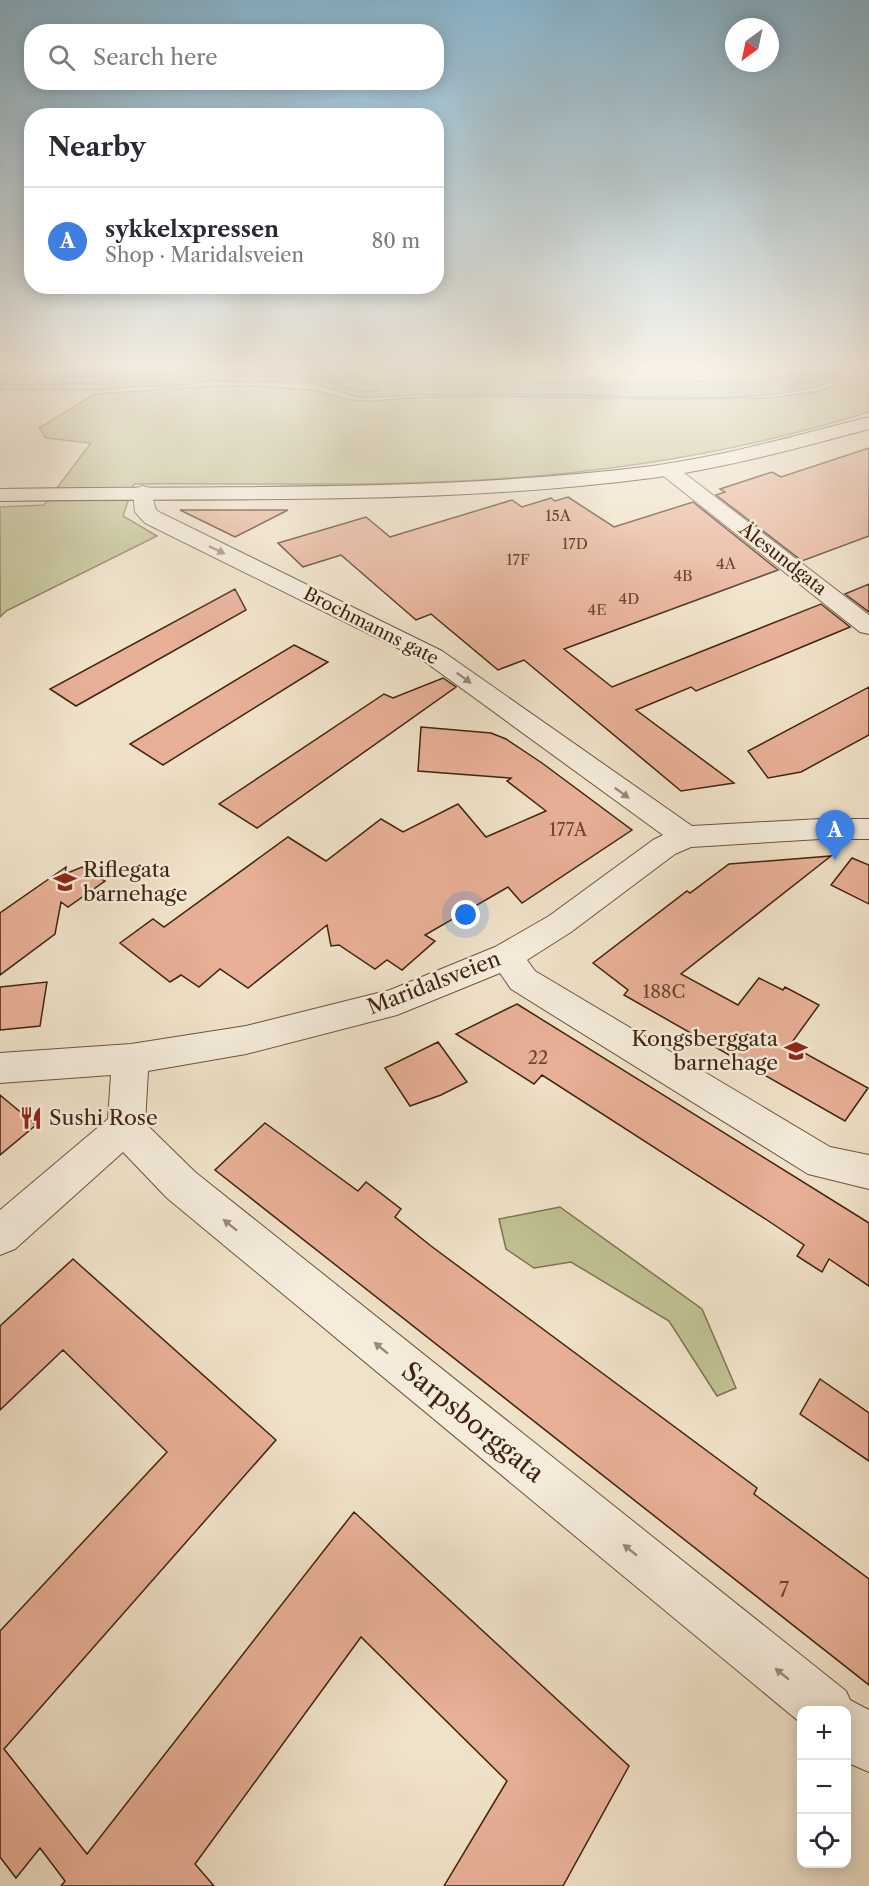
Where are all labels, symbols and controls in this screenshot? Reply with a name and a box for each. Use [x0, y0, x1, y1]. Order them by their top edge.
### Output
north arrow [725, 18, 779, 72]
search box [24, 24, 444, 90]
icon: search [45, 41, 78, 74]
text: Search here [93, 44, 218, 71]
text: Nearby [48, 131, 146, 163]
text: sykkelxpressen [105, 216, 279, 243]
text: A [60, 229, 75, 253]
text: 80 m [372, 229, 420, 253]
text: Shop · Maridalsveien [105, 243, 304, 267]
house number: 15A [545, 506, 572, 525]
street label: Ålesundgata [734, 517, 832, 600]
house number: 17D [562, 534, 588, 553]
one-way arrow [208, 544, 226, 554]
house number: 17F [506, 550, 530, 569]
house number: 4A [716, 554, 737, 573]
house number: 4B [673, 566, 693, 585]
street label: Brochmanns gate [300, 583, 442, 669]
house number: 4D [619, 589, 639, 608]
house number: 4E [587, 600, 607, 619]
one-way arrow [456, 672, 471, 684]
one-way arrow [613, 787, 629, 799]
pin: A [816, 810, 854, 860]
house number: 177A [549, 819, 588, 841]
place label: Riflegata barnehage [83, 857, 187, 906]
school or university icon: Riflegata barnehage [52, 869, 78, 895]
your location [451, 900, 480, 929]
street label: Maridalsveien [364, 946, 504, 1019]
house number: 188C [643, 981, 685, 1003]
place label: Kongsberggata barnehage [631, 1026, 779, 1075]
school or university icon: Kongsberggata barnehage [783, 1038, 809, 1064]
house number: 22 [528, 1047, 548, 1069]
restaurant icon: Sushi Rose [18, 1105, 44, 1131]
place label: Sushi Rose [49, 1105, 158, 1130]
one-way arrow [222, 1218, 238, 1231]
one-way arrow [374, 1342, 389, 1354]
street label: Sarpsborggata [395, 1355, 551, 1489]
one-way arrow [623, 1545, 638, 1557]
house number: 7 [779, 1577, 790, 1602]
one-way arrow [774, 1668, 789, 1680]
map controls [797, 1706, 851, 1868]
button: + [797, 1706, 851, 1760]
button: − [797, 1760, 851, 1814]
button: locate [797, 1814, 851, 1868]

